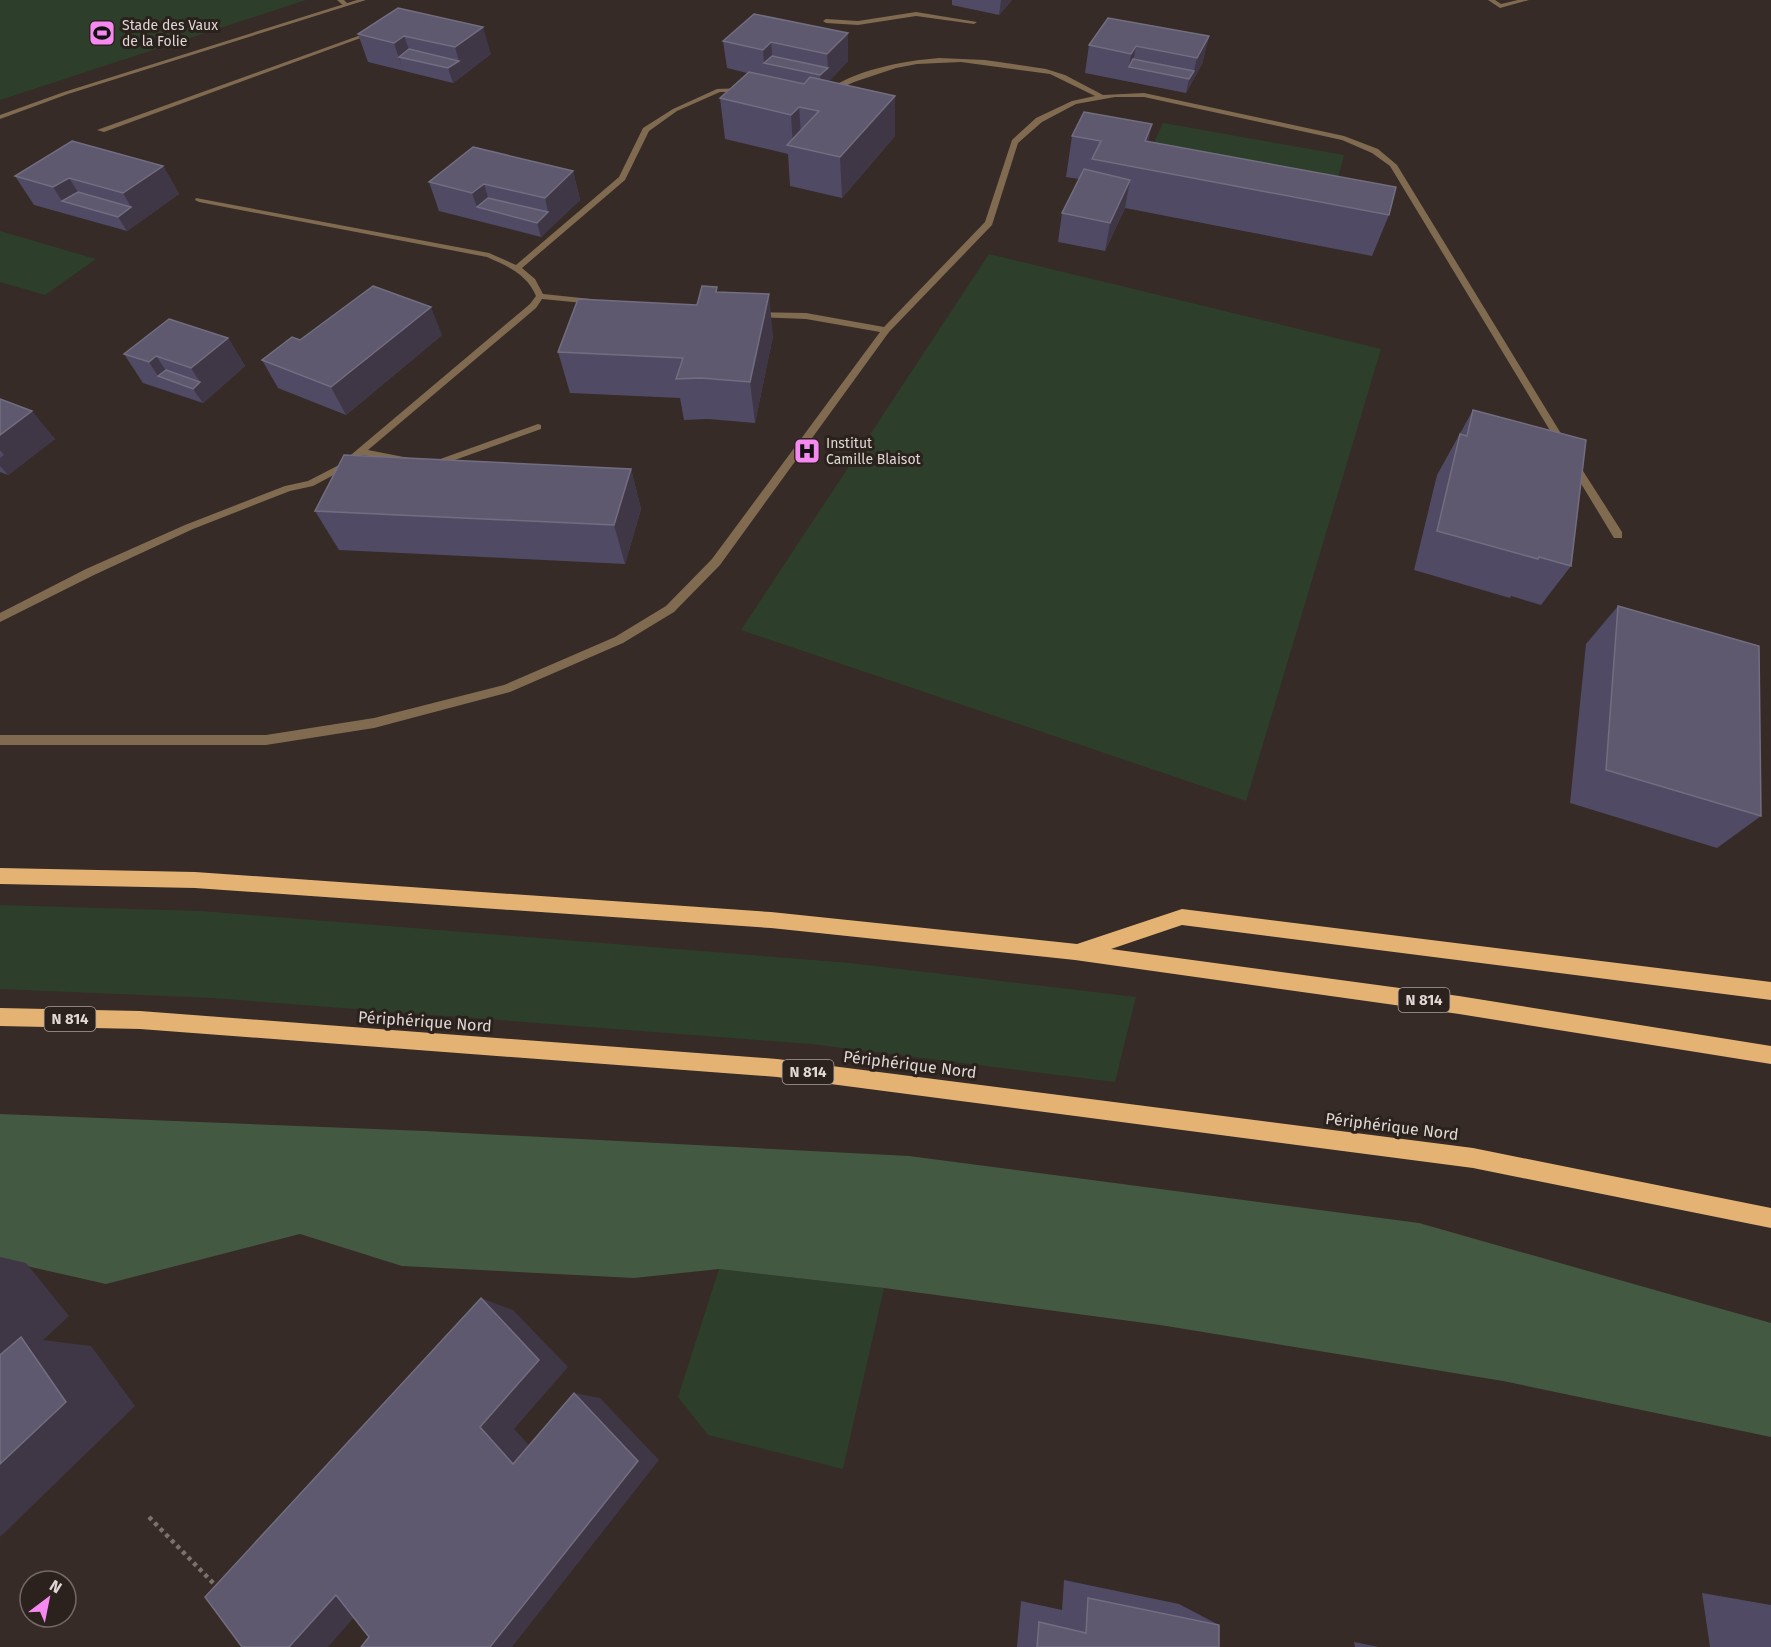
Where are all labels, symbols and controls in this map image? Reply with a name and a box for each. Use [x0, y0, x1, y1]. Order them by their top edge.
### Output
place label: Stade des Vaux de la Folie [122, 17, 218, 50]
sports icon: Stade des Vaux de la Folie [87, 18, 117, 48]
place label: Institut Camille Blaisot [826, 435, 922, 468]
hospital icon: Institut Camille Blaisot [792, 436, 822, 466]
road number: N 814 [1398, 988, 1450, 1012]
road number: N 814 [44, 1007, 96, 1031]
street label: Périphérique Nord [358, 1007, 492, 1036]
street label: Périphérique Nord [842, 1047, 978, 1082]
road number: N 814 [782, 1060, 834, 1084]
street label: Périphérique Nord [1324, 1109, 1460, 1144]
north arrow [18, 1569, 78, 1629]
text: N [46, 1576, 65, 1598]

